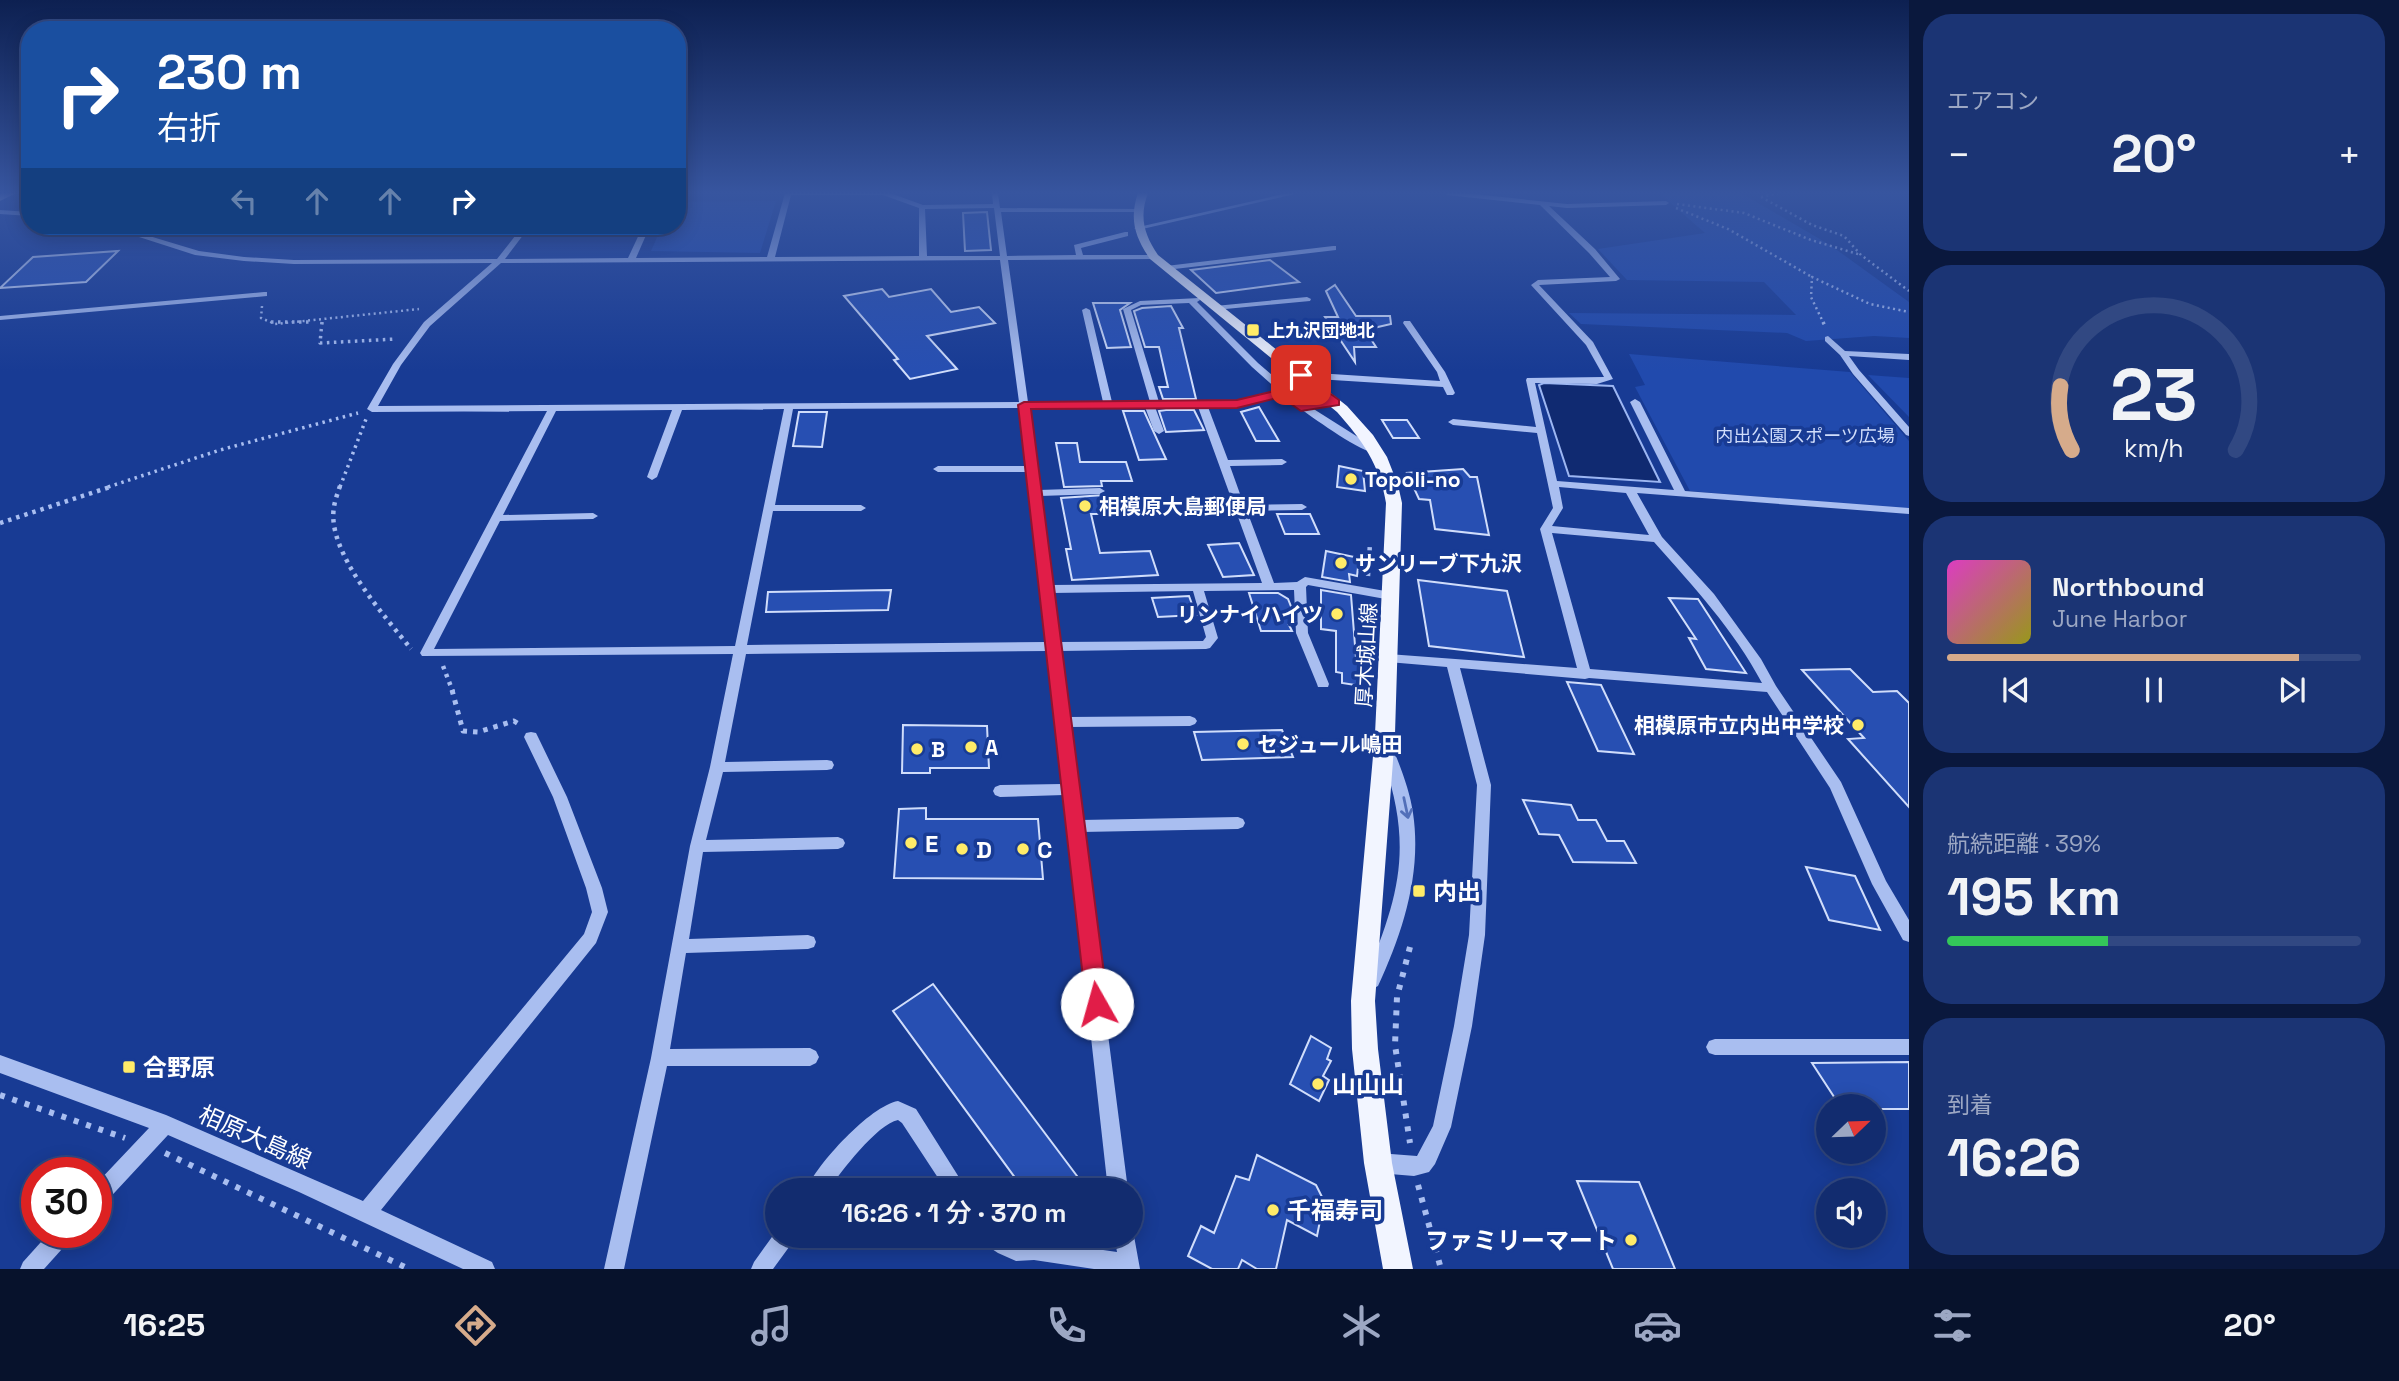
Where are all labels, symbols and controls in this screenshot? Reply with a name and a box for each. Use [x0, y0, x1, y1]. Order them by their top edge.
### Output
text: 230 m [157, 41, 302, 103]
icon: right [42, 49, 133, 140]
text: エアコン [1947, 86, 2039, 116]
text: 右折 [157, 108, 221, 148]
text: 20° [2111, 121, 2197, 187]
text: − [1947, 131, 1971, 179]
text: + [2337, 131, 2361, 179]
icon: left [225, 182, 263, 220]
icon: ahead [298, 182, 336, 220]
icon: ahead [371, 182, 409, 220]
icon: right [444, 182, 482, 220]
place label: 上九沢団地北 [1267, 319, 1375, 342]
marker: 上九沢団地北 [1245, 322, 1261, 338]
pin [1271, 345, 1331, 405]
text: 23 [2110, 348, 2198, 441]
icon: arrive [1282, 356, 1320, 394]
park label: 内出公園スポーツ広場 [1715, 424, 1895, 447]
text: km/h [2124, 431, 2184, 463]
place label: Topoli-no [1365, 466, 1461, 493]
marker: Topoli-no [1343, 471, 1359, 487]
place label: 相模原大島郵便局 [1099, 493, 1267, 520]
marker: 相模原大島郵便局 [1077, 498, 1093, 514]
place label: サンリーブ下九沢 [1355, 550, 1522, 577]
marker: サンリーブ下九沢 [1333, 555, 1349, 571]
text: Northbound [2052, 570, 2205, 604]
place label: リンナイハイツ [1177, 601, 1323, 628]
street label: 厚木城山線 [1350, 602, 1382, 708]
text: June Harbor [2052, 604, 2187, 634]
marker: リンナイハイツ [1329, 606, 1345, 622]
icon: previous [1997, 671, 2035, 709]
icon: pause [2135, 671, 2173, 709]
icon: next [2273, 671, 2311, 709]
place label: 相模原市立内出中学校 [1634, 712, 1844, 739]
marker: 相模原市立内出中学校 [1850, 717, 1866, 733]
place label: セジュール嶋田 [1257, 731, 1403, 758]
place label: A [985, 734, 998, 761]
place label: B [931, 736, 945, 763]
marker: セジュール嶋田 [1235, 736, 1251, 752]
marker: A [963, 739, 979, 755]
marker: B [909, 741, 925, 757]
one-way arrow [1400, 796, 1414, 819]
place label: E [925, 828, 938, 859]
text: 航続距離 · 39% [1947, 829, 2101, 859]
place label: D [976, 834, 992, 865]
place label: C [1037, 834, 1052, 865]
marker: E [903, 835, 919, 851]
marker: D [954, 841, 970, 857]
marker: C [1015, 841, 1031, 857]
text: 195 km [1947, 864, 2121, 930]
place label: 内出 [1433, 876, 1481, 907]
marker: 内出 [1411, 883, 1427, 899]
position arrow [1060, 967, 1134, 1041]
place label: 合野原 [143, 1052, 215, 1083]
marker: 合野原 [121, 1059, 137, 1075]
place label: 山山山 [1332, 1069, 1404, 1100]
marker: 山山山 [1310, 1076, 1326, 1092]
text: 到着 [1947, 1090, 1993, 1120]
north arrow [1816, 1094, 1886, 1164]
map controls [1816, 1094, 1886, 1248]
street label: 相原大島線 [194, 1098, 316, 1176]
text: 16:26 [1947, 1125, 2081, 1191]
speed limit sign: 30 [21, 1157, 112, 1248]
button: sound [1816, 1178, 1886, 1248]
place label: 千福寿司 [1287, 1195, 1383, 1226]
text: 16:26 · 1 分 · 370 m [842, 1196, 1066, 1230]
marker: 千福寿司 [1265, 1202, 1281, 1218]
place label: ファミリーマート [1425, 1225, 1617, 1256]
marker: ファミリーマート [1623, 1232, 1639, 1248]
icon: directions [451, 1301, 500, 1350]
icon: music [747, 1301, 796, 1350]
icon: phone [1042, 1301, 1091, 1350]
icon: climate [1337, 1301, 1386, 1350]
icon: car [1633, 1301, 1682, 1350]
icon: filters [1928, 1301, 1977, 1350]
text: 16:25 [123, 1305, 205, 1345]
text: 20° [2223, 1305, 2276, 1345]

